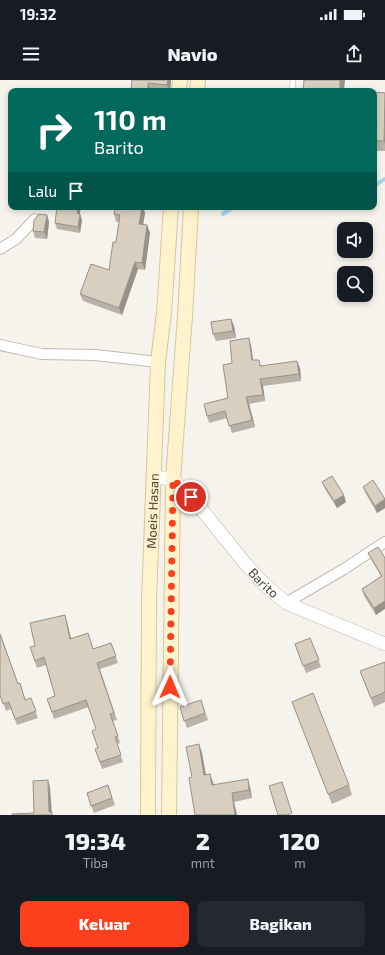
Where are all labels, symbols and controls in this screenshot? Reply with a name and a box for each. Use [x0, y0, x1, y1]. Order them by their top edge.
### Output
text: 19:32 [20, 5, 56, 23]
icon: menu [20, 43, 42, 65]
text: Navio [167, 43, 218, 65]
icon: share [343, 43, 365, 65]
text: 110 m [94, 102, 167, 136]
icon: right [28, 104, 80, 156]
text: Barito [94, 136, 144, 158]
icon: arrive [65, 180, 87, 202]
text: Lalu [28, 182, 57, 200]
map controls [337, 222, 373, 302]
button: sound [337, 222, 373, 258]
button: search [337, 266, 373, 302]
street label: Moeis Hasan [143, 473, 162, 549]
pin [174, 480, 208, 514]
icon: arrive [180, 486, 202, 508]
street label: Barito [245, 564, 282, 601]
position arrow [149, 666, 191, 708]
text: 19:34 [65, 826, 126, 855]
text: 2 [196, 826, 210, 855]
text: 120 [280, 826, 320, 855]
text: Tiba [83, 855, 108, 871]
text: mnt [191, 855, 215, 871]
text: m [294, 855, 306, 871]
button: Keluar [20, 901, 189, 947]
button: Bagikan [197, 901, 365, 947]

